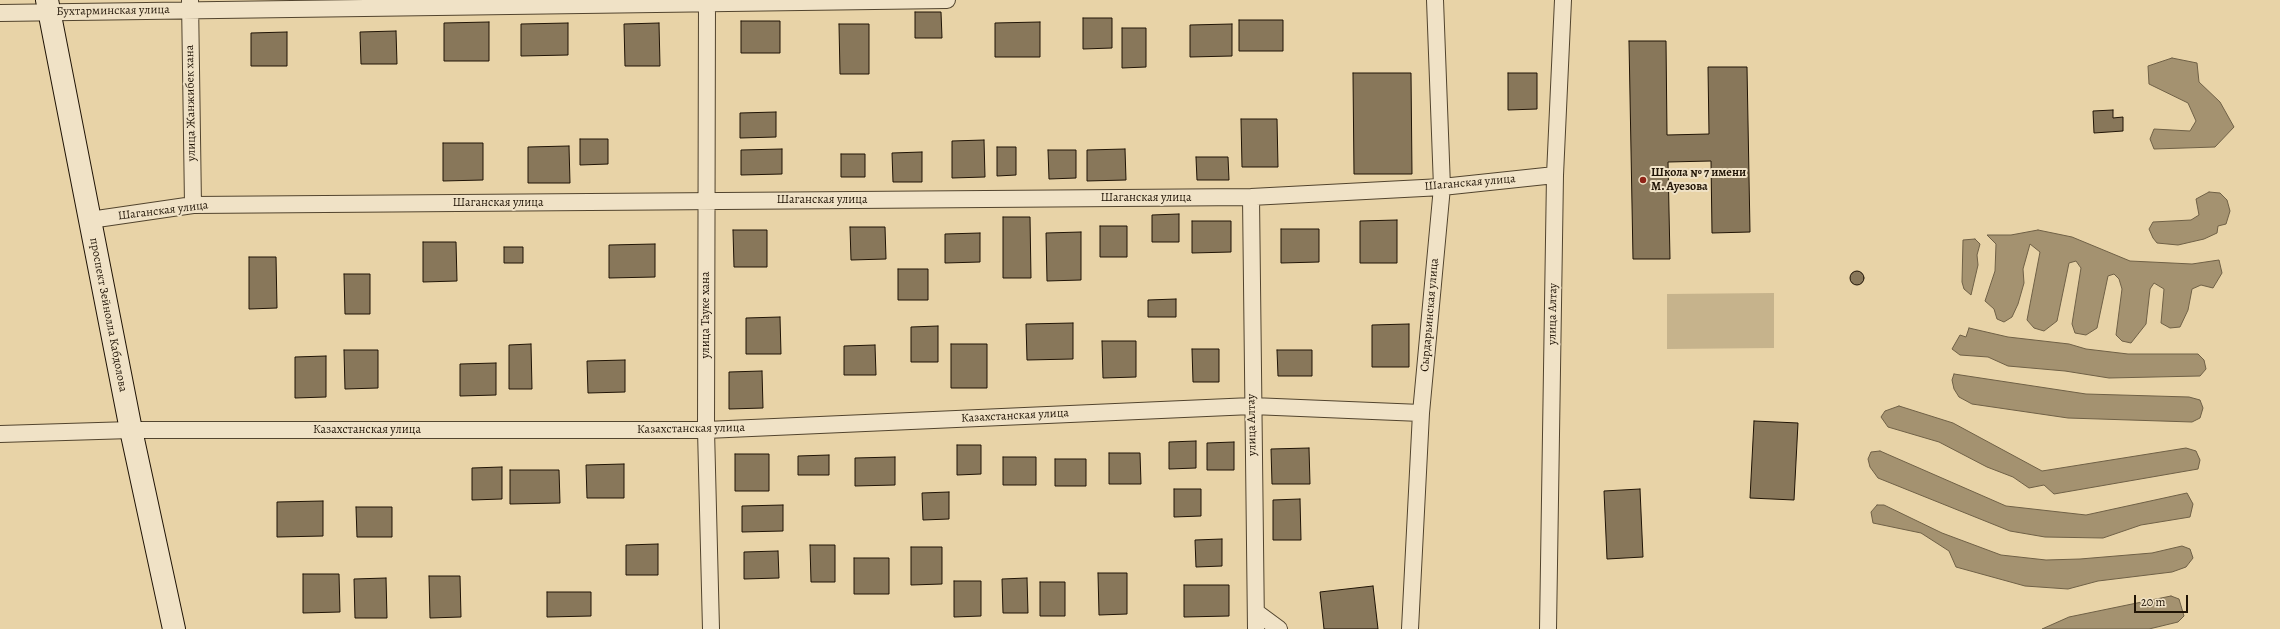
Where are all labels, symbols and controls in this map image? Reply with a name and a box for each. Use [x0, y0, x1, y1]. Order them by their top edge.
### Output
street label: Бухтарминская улица [56, 3, 170, 19]
street label: улица Жанжибек хана [183, 45, 199, 161]
place label: Школа № 7 имени М. Ауезова [1651, 166, 1746, 194]
street label: Шаганская улица [1424, 172, 1516, 194]
marker: Школа № 7 имени М. Ауезова [1638, 175, 1648, 185]
street label: Шаганская улица [1100, 191, 1192, 205]
street label: Шаганская улица [776, 193, 868, 207]
street label: Шаганская улица [452, 196, 544, 210]
street label: Шаганская улица [117, 198, 209, 224]
street label: проспект Зейнолла Кабдолова [86, 237, 130, 393]
street label: Сырдарьинская улица [1418, 258, 1442, 372]
street label: улица Тауке хана [699, 271, 713, 359]
street label: улица Алтау [1545, 283, 1561, 345]
street label: улица Алтау [1244, 394, 1260, 456]
street label: Казахстанская улица [961, 406, 1069, 426]
street label: Казахстанская улица [637, 421, 745, 437]
street label: Казахстанская улица [313, 423, 421, 437]
scale bar [2136, 587, 2190, 613]
text: 20 m [2141, 594, 2165, 610]

